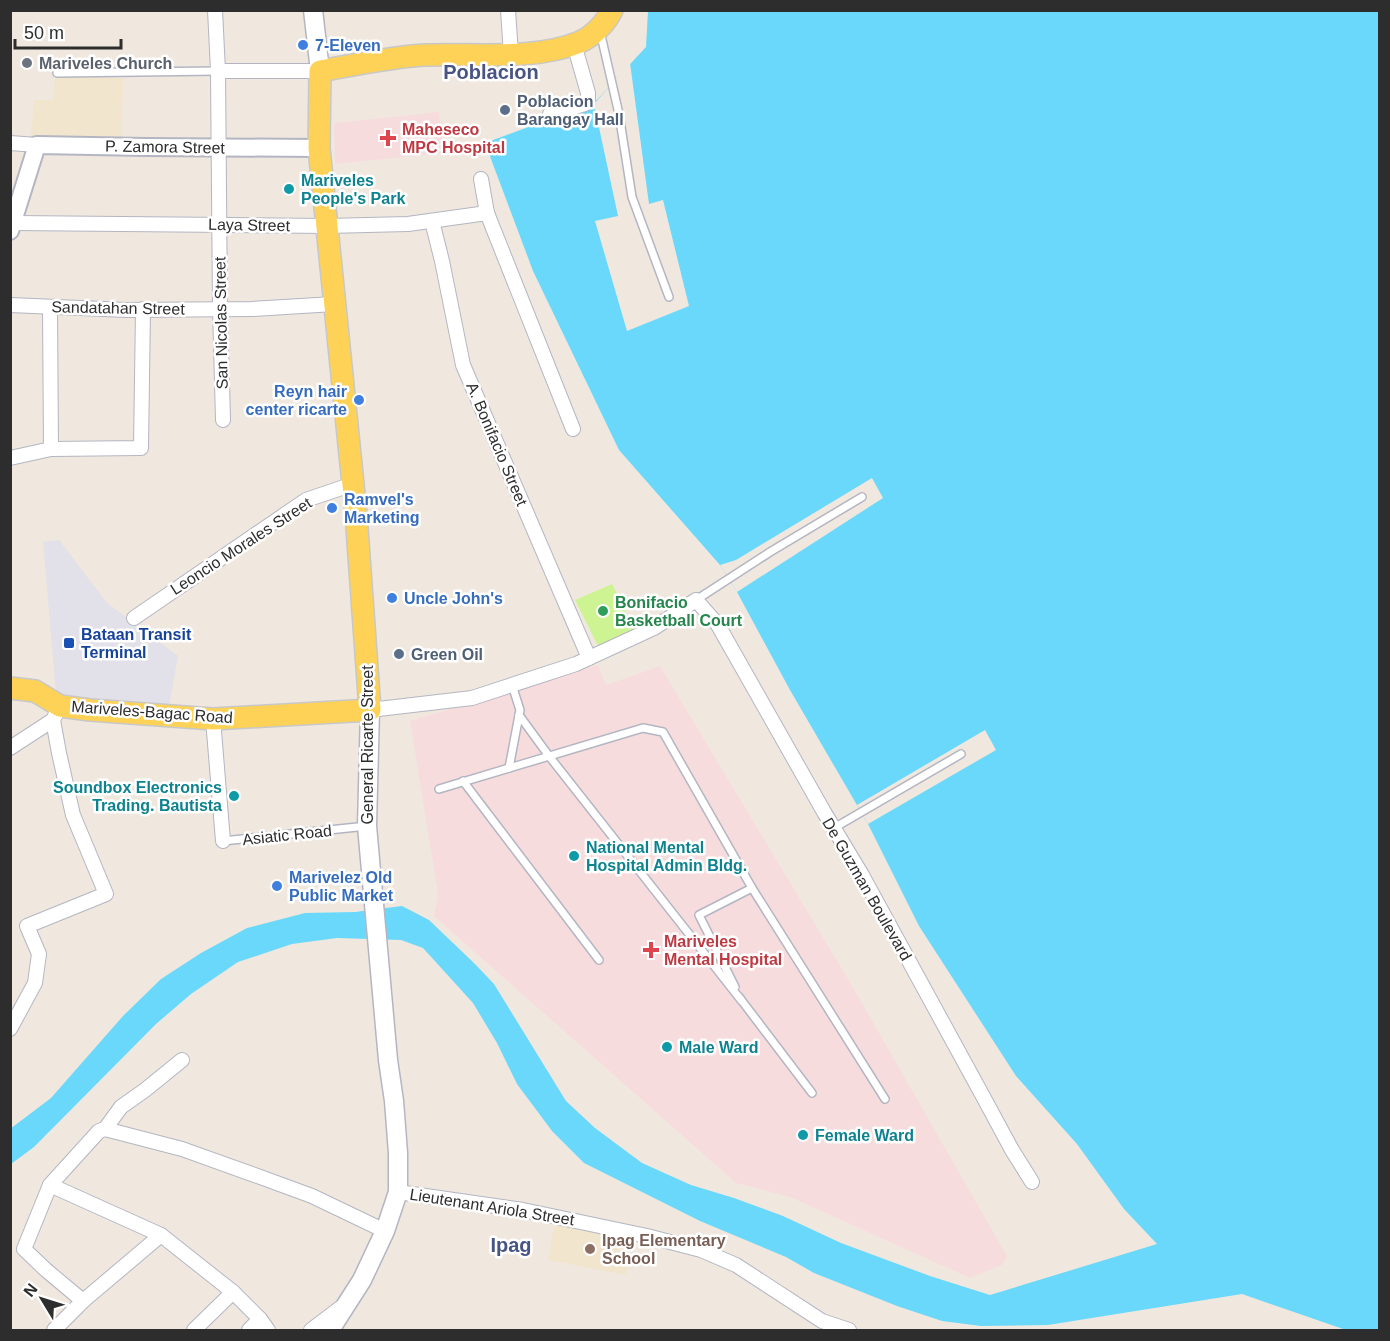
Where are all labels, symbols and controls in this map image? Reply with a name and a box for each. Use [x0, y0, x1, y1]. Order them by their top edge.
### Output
scale bar [15, 12, 122, 50]
text: 50 m [24, 23, 64, 43]
place label: 7-Eleven [315, 37, 381, 54]
marker: 7-Eleven [296, 38, 310, 52]
place label: Mariveles Church [39, 55, 172, 72]
marker: Mariveles Church [20, 56, 34, 70]
district label: Poblacion [443, 61, 539, 83]
place label: Poblacion Barangay Hall [517, 93, 624, 128]
marker: Poblacion Barangay Hall [498, 103, 512, 117]
place label: Maheseco MPC Hospital [402, 121, 505, 156]
marker: Maheseco MPC Hospital [379, 129, 397, 147]
street label: P. Zamora Street [105, 137, 226, 157]
place label: Mariveles People's Park [301, 172, 405, 207]
marker: Mariveles People's Park [282, 182, 296, 196]
street label: Laya Street [208, 216, 291, 234]
street label: San Nicolas Street [211, 256, 231, 389]
street label: Sandatahan Street [51, 298, 185, 318]
street label: A. Bonifacio Street [463, 380, 531, 509]
place label: Reyn hair center ricarte [246, 383, 347, 418]
marker: Reyn hair center ricarte [352, 393, 366, 407]
place label: Ramvel's Marketing [344, 491, 420, 526]
street label: Leoncio Morales Street [167, 494, 315, 598]
marker: Ramvel's Marketing [325, 501, 339, 515]
place label: Uncle John's [404, 590, 503, 607]
marker: Uncle John's [385, 591, 399, 605]
place label: Bonifacio Basketball Court [615, 594, 743, 629]
marker: Bonifacio Basketball Court [596, 604, 610, 618]
place label: Bataan Transit Terminal [81, 626, 192, 661]
marker: Bataan Transit Terminal [62, 636, 76, 650]
place label: Green Oil [411, 646, 483, 663]
marker: Green Oil [392, 647, 406, 661]
street label: General Ricarte Street [359, 665, 376, 825]
street label: Mariveles-Bagac Road [71, 698, 233, 726]
place label: Soundbox Electronics Trading. Bautista [53, 779, 222, 814]
marker: Soundbox Electronics Trading. Bautista [227, 789, 241, 803]
street label: De Guzman Boulevard [819, 815, 915, 963]
street label: Asiatic Road [241, 822, 333, 848]
place label: National Mental Hospital Admin Bldg. [586, 839, 747, 874]
marker: National Mental Hospital Admin Bldg. [567, 849, 581, 863]
place label: Marivelez Old Public Market [289, 869, 394, 904]
marker: Marivelez Old Public Market [270, 879, 284, 893]
place label: Mariveles Mental Hospital [664, 933, 782, 968]
marker: Mariveles Mental Hospital [642, 941, 660, 959]
place label: Male Ward [679, 1039, 758, 1056]
marker: Male Ward [660, 1040, 674, 1054]
place label: Female Ward [815, 1127, 914, 1144]
marker: Female Ward [796, 1128, 810, 1142]
street label: Lieutenant Ariola Street [409, 1186, 576, 1228]
place label: Ipag Elementary School [602, 1232, 726, 1267]
district label: Ipag [490, 1234, 532, 1256]
marker: Ipag Elementary School [583, 1242, 597, 1256]
north arrow [12, 1269, 72, 1329]
text: N [20, 1280, 41, 1300]

